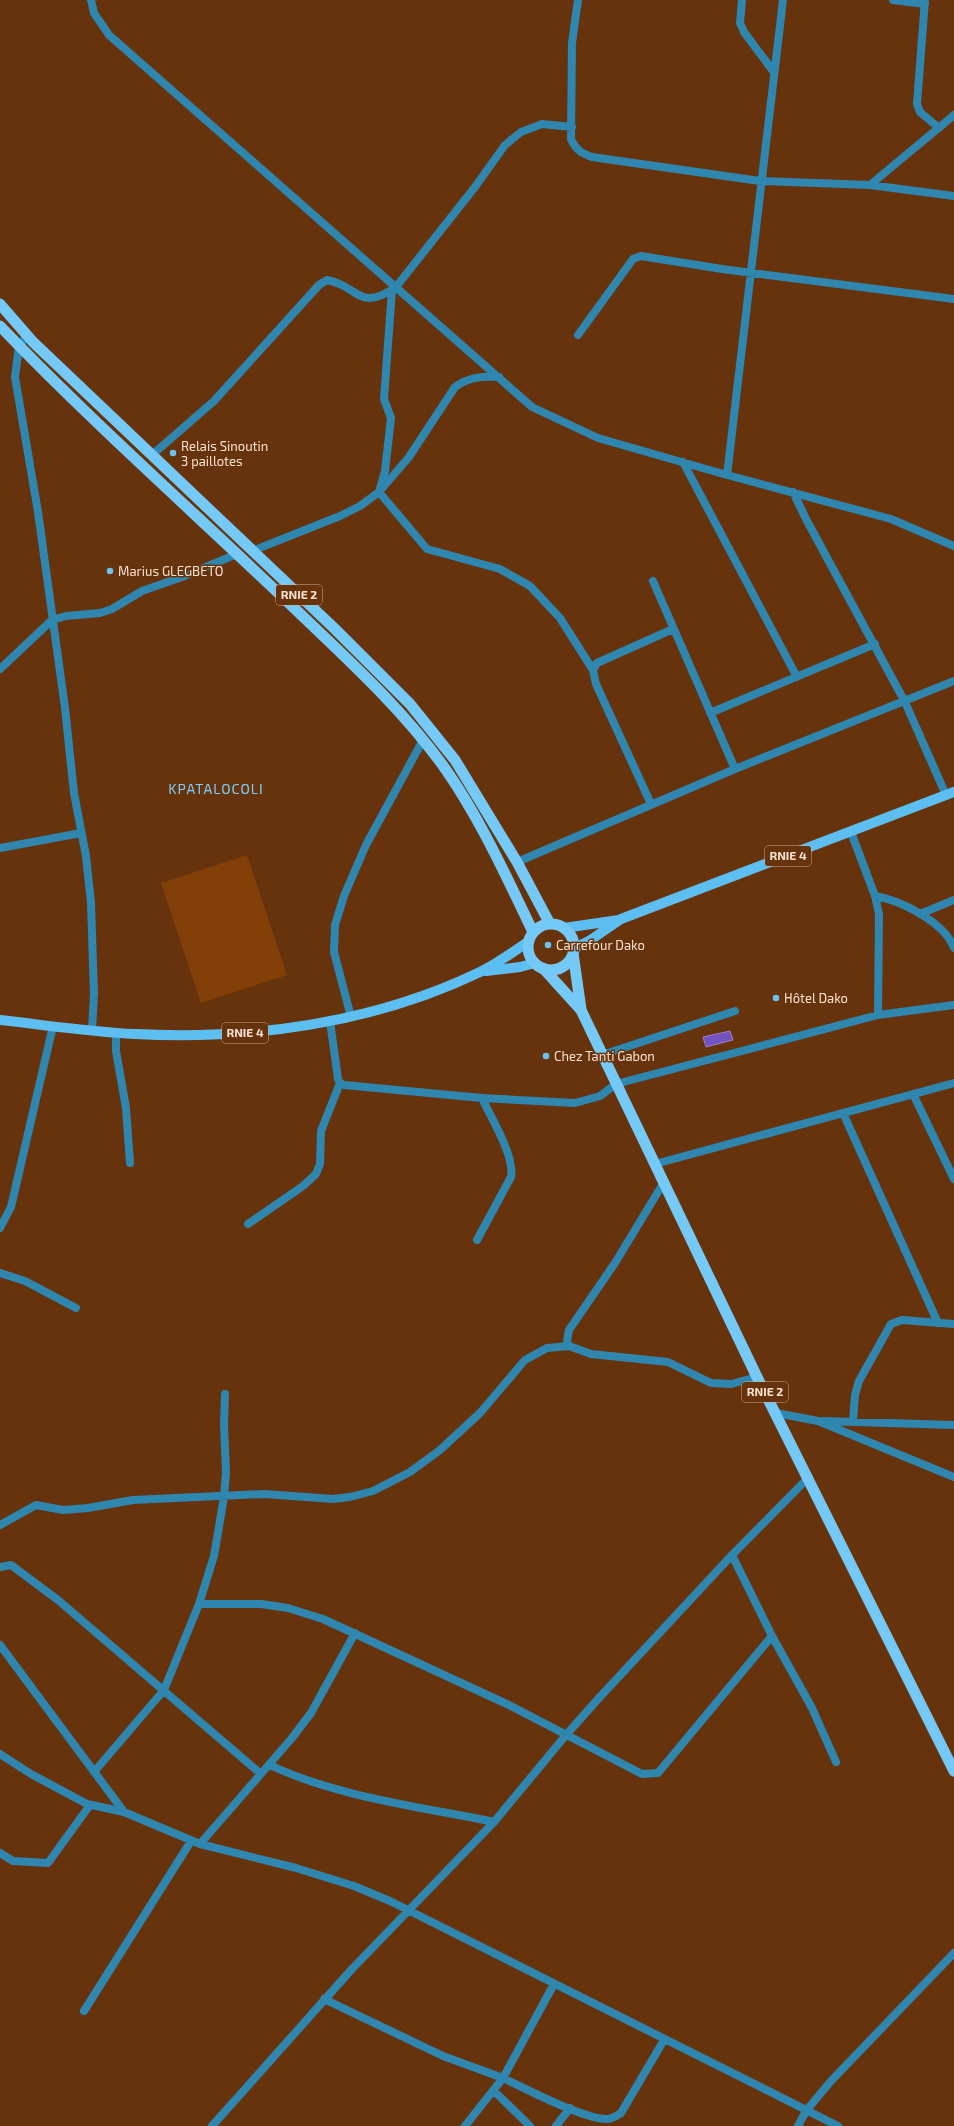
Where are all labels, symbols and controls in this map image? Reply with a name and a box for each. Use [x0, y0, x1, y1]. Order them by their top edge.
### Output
place label: Relais Sinoutin 3 paillotes [181, 438, 268, 469]
marker: Relais Sinoutin 3 paillotes [168, 448, 178, 458]
place label: Marius GLEGBETO [118, 563, 224, 579]
marker: Marius GLEGBETO [105, 566, 115, 576]
road number: RNIE 2 [276, 585, 322, 605]
district label: KPATALOCOLI [168, 780, 264, 797]
road number: RNIE 4 [765, 846, 811, 866]
place label: Carrefour Dako [556, 937, 645, 953]
marker: Carrefour Dako [543, 940, 553, 950]
place label: Hôtel Dako [784, 990, 848, 1006]
marker: Hôtel Dako [771, 993, 781, 1003]
road number: RNIE 4 [222, 1023, 268, 1043]
place label: Chez Tanti Gabon [554, 1048, 655, 1064]
marker: Chez Tanti Gabon [541, 1051, 551, 1061]
road number: RNIE 2 [742, 1382, 788, 1402]

